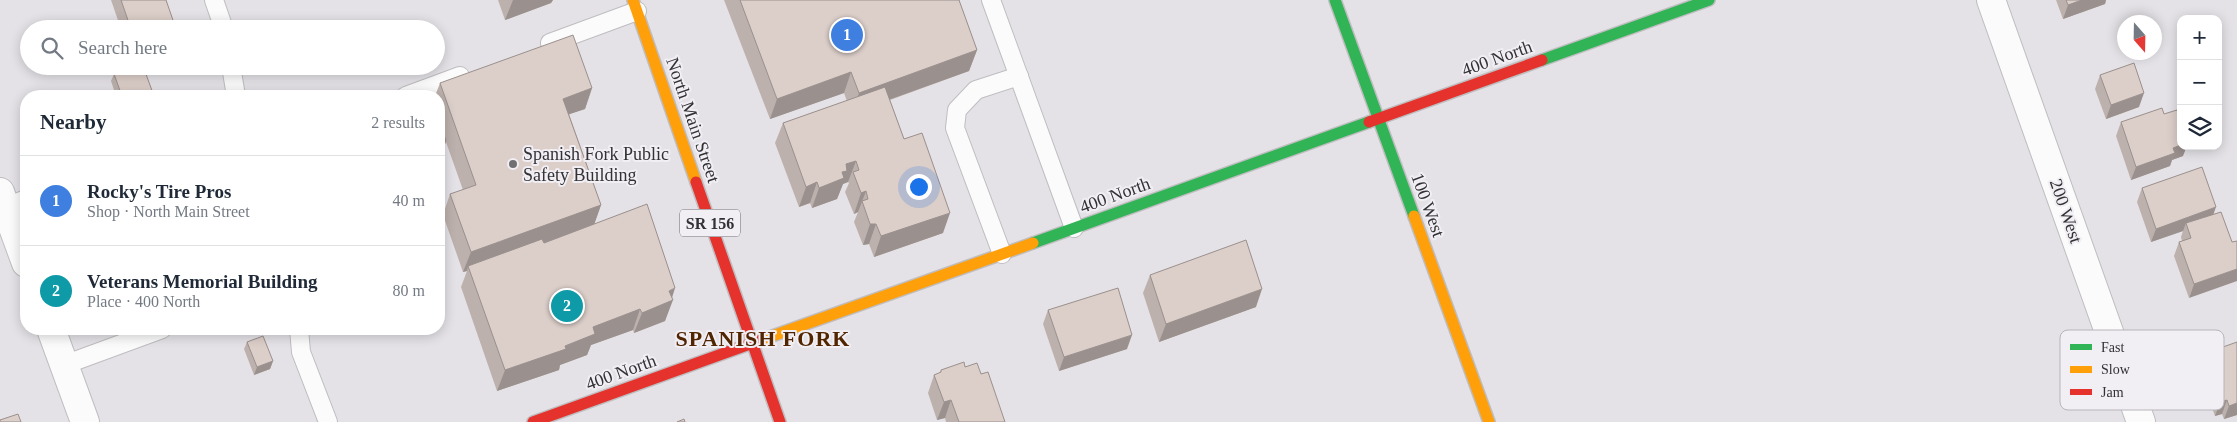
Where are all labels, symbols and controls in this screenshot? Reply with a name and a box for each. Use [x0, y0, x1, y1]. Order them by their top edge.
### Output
north arrow [2117, 15, 2162, 60]
map controls [2177, 15, 2222, 150]
button: + [2177, 15, 2222, 60]
pin: 1 [831, 16, 863, 54]
search box [20, 20, 445, 75]
icon: search [38, 34, 66, 62]
street label: 400 North [1459, 36, 1535, 80]
text: Search here [78, 37, 167, 58]
street label: North Main Street [662, 55, 724, 185]
button: − [2177, 60, 2222, 105]
button: layers [2177, 105, 2222, 150]
text: Nearby [40, 110, 107, 134]
text: 2 results [371, 114, 425, 131]
place label: Spanish Fork Public Safety Building [523, 144, 669, 185]
marker: Spanish Fork Public Safety Building [507, 158, 519, 170]
street label: 100 West [1407, 170, 1449, 240]
street label: 400 North [1077, 173, 1153, 217]
your location [906, 174, 932, 200]
street label: 200 West [2046, 176, 2086, 246]
text: Rocky's Tire Pros [87, 181, 231, 202]
text: 1 [52, 192, 60, 209]
text: 40 m [393, 192, 425, 209]
text: Shop · North Main Street [87, 203, 250, 220]
road number: SR 156 [680, 210, 740, 237]
text: Veterans Memorial Building [87, 271, 317, 292]
text: 2 [52, 282, 60, 299]
text: 80 m [393, 282, 425, 299]
pin: 2 [551, 287, 583, 325]
text: Place · 400 North [87, 293, 200, 310]
district label: SPANISH FORK [676, 326, 850, 351]
legend [2060, 330, 2224, 410]
text: Fast [2101, 340, 2124, 355]
street label: 400 North [583, 350, 659, 394]
text: Slow [2101, 362, 2131, 377]
text: Jam [2101, 385, 2124, 400]

